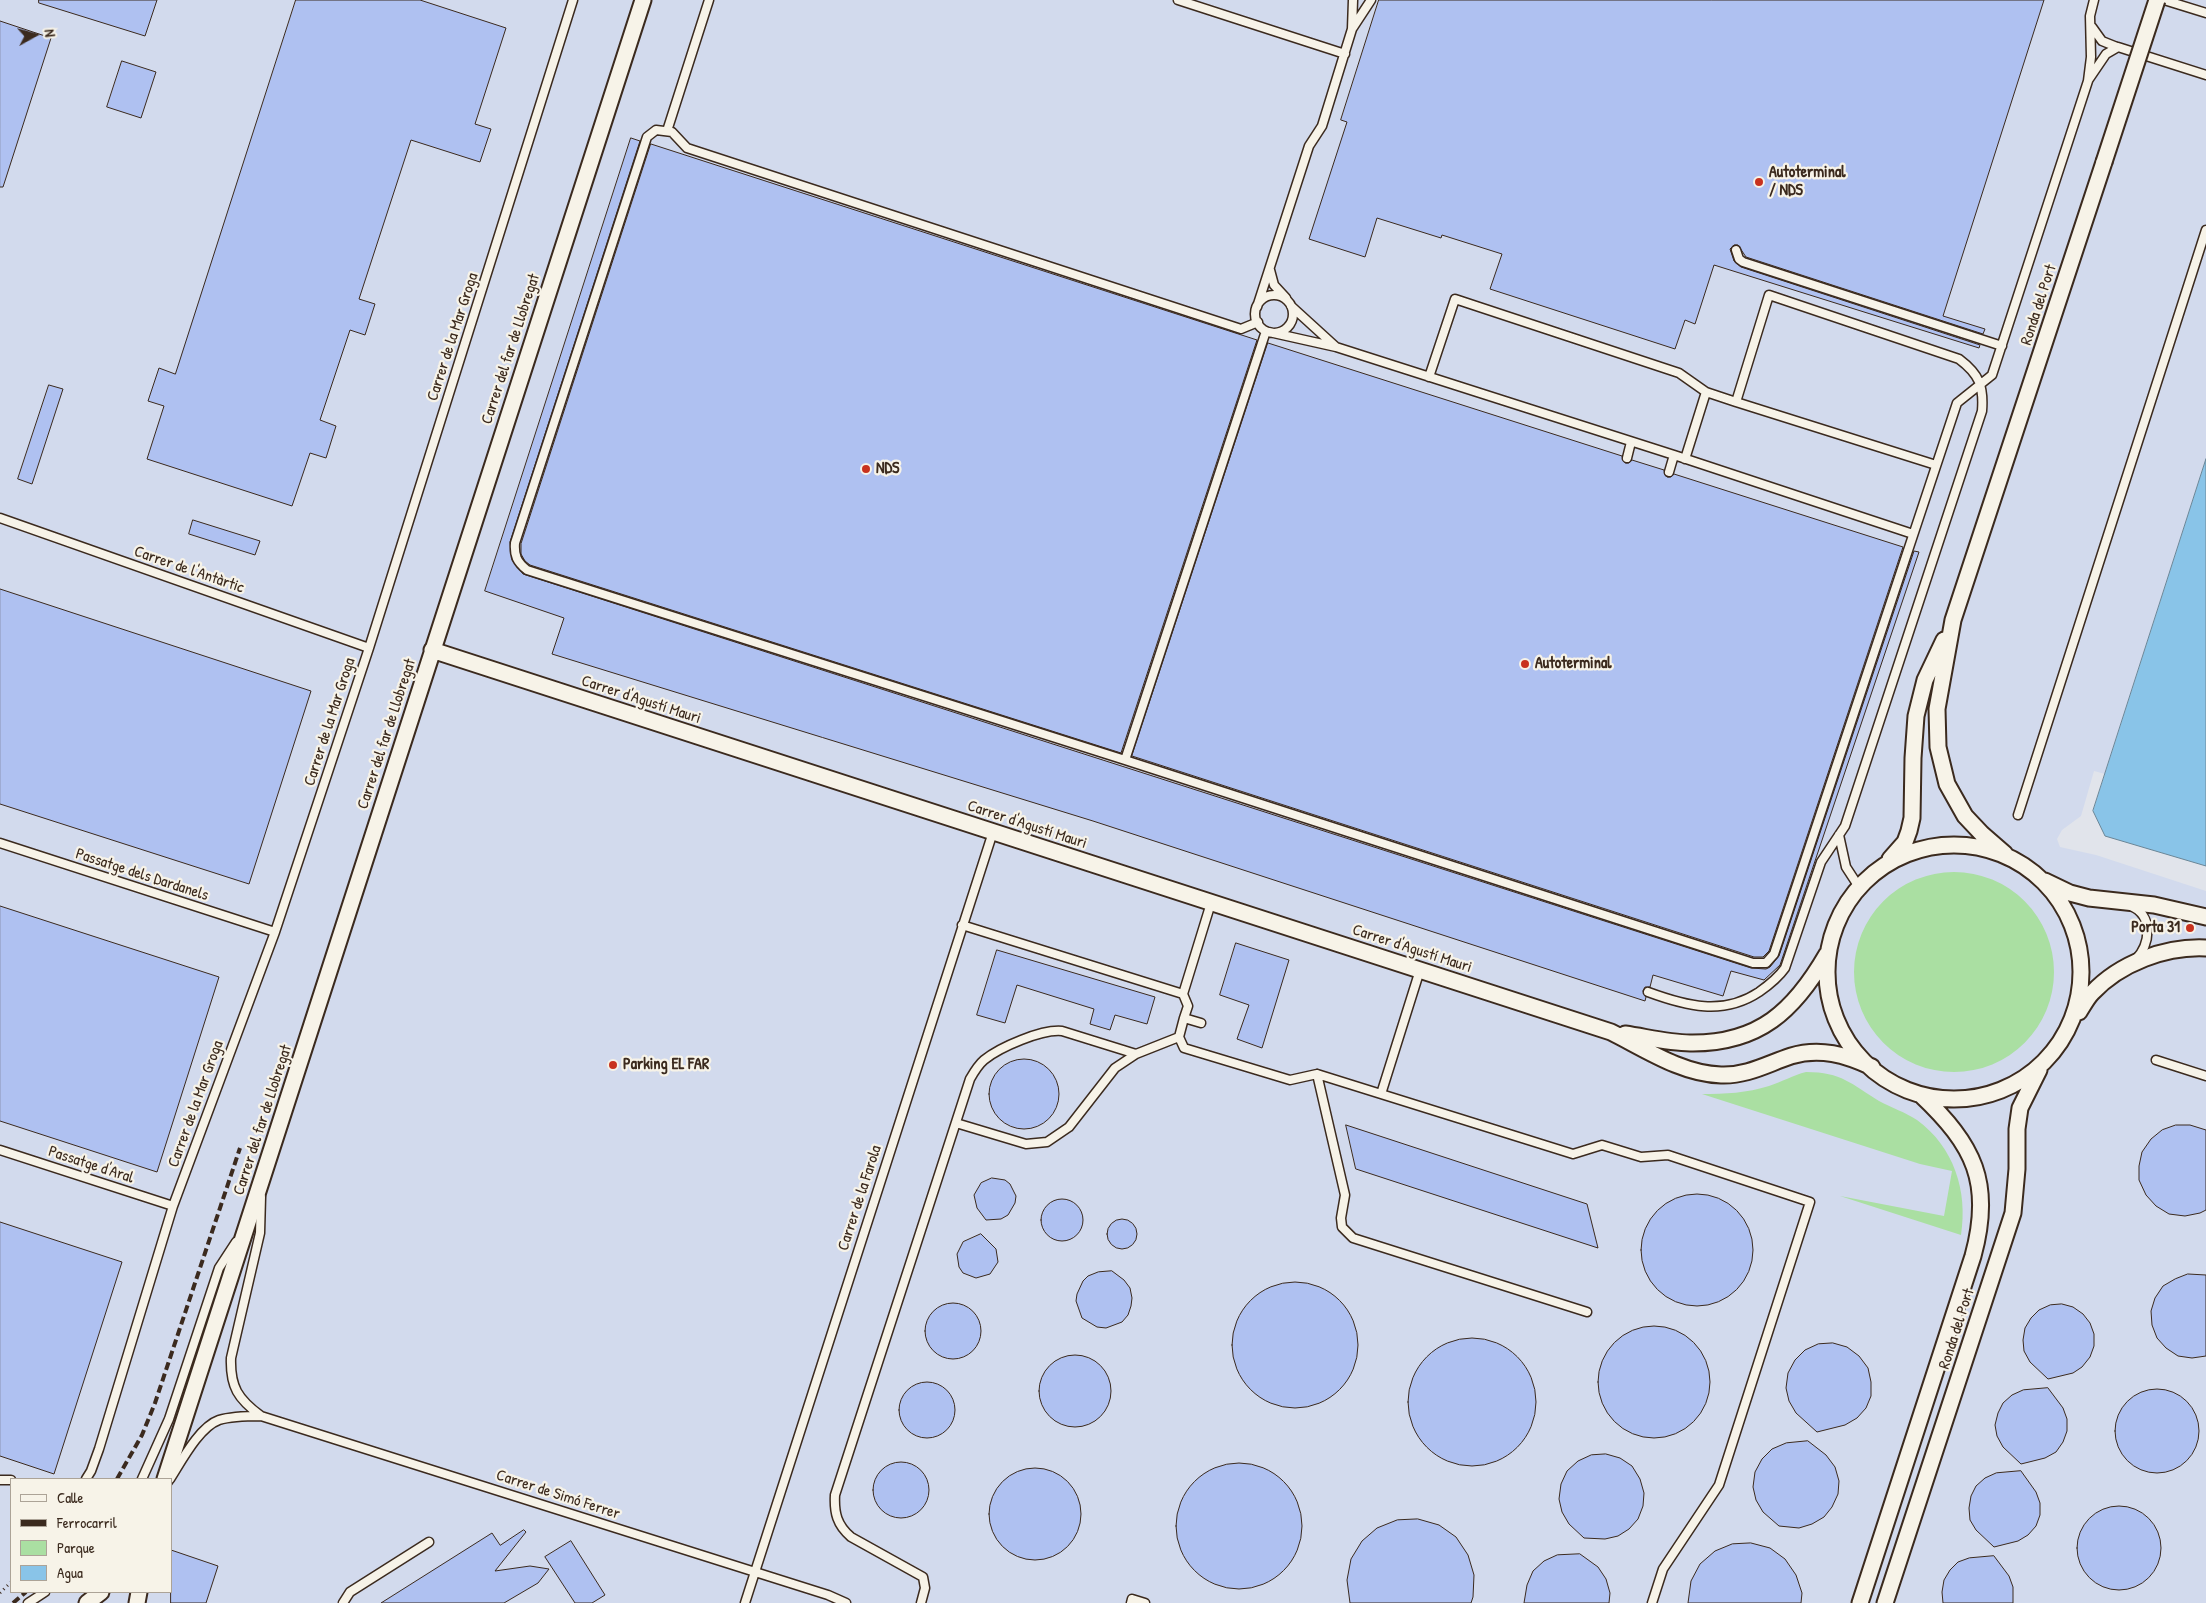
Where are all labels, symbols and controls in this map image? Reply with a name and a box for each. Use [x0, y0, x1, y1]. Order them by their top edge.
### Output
north arrow [10, 10, 60, 60]
text: N [41, 28, 60, 38]
place label: Autoterminal / NDS [1769, 163, 1845, 201]
marker: Autoterminal / NDS [1753, 176, 1765, 188]
street label: Ronda del Port [2017, 262, 2061, 348]
street label: Carrer de la Mar Groga [423, 271, 483, 403]
street label: Carrer del far de Llobregat [478, 271, 544, 427]
place label: NDS [876, 459, 899, 479]
marker: NDS [860, 463, 872, 475]
street label: Carrer de l'Antàrtic [132, 542, 246, 598]
place label: Autoterminal [1535, 654, 1611, 674]
street label: Carrer de la Mar Groga [300, 656, 360, 788]
street label: Carrer del far de Llobregat [354, 656, 420, 812]
marker: Autoterminal [1519, 658, 1531, 670]
street label: Carrer d'Agustí Mauri [579, 672, 703, 728]
street label: Carrer d'Agustí Mauri [965, 797, 1089, 853]
street label: Passatge dels Dardanels [73, 844, 211, 906]
place label: Porta 31 [2131, 918, 2180, 938]
street label: Carrer d'Agustí Mauri [1350, 921, 1474, 977]
marker: Porta 31 [2184, 922, 2196, 934]
street label: Carrer de la Mar Groga [164, 1038, 228, 1170]
street label: Carrer del far de Llobregat [230, 1042, 296, 1198]
place label: Parking EL FAR [623, 1055, 709, 1075]
marker: Parking EL FAR [607, 1059, 619, 1071]
street label: Passatge d'Aral [46, 1142, 136, 1188]
street label: Carrer de la Farola [834, 1143, 886, 1253]
street label: Ronda del Port [1935, 1286, 1979, 1372]
street label: Carrer de Simó Ferrer [494, 1466, 622, 1524]
legend [10, 1478, 172, 1593]
text: Calle [57, 1487, 84, 1508]
text: Ferrocarril [57, 1512, 117, 1533]
text: Parque [57, 1537, 95, 1558]
text: Agua [57, 1562, 83, 1583]

